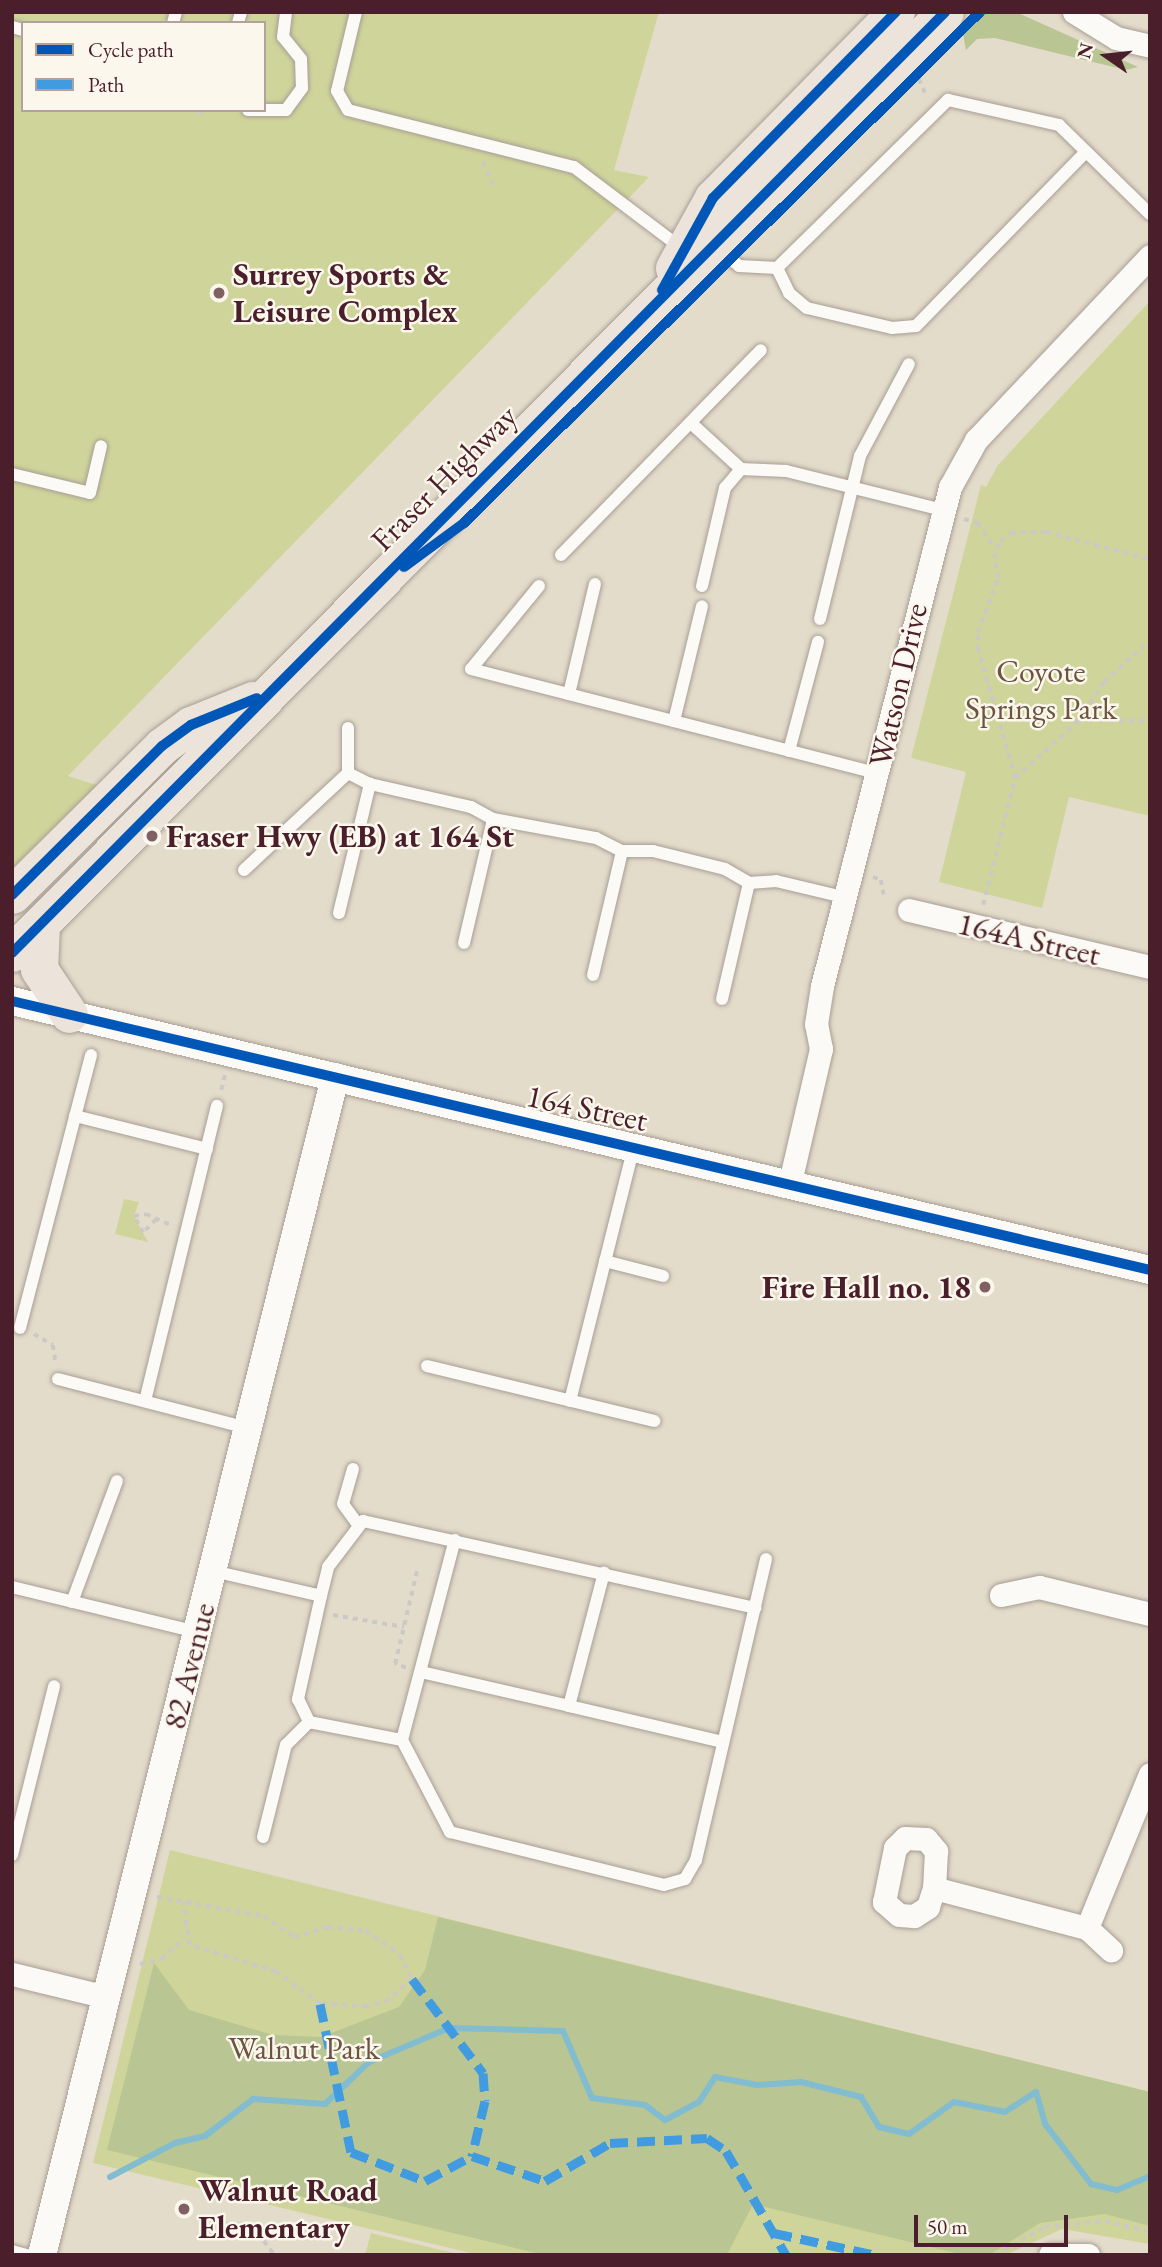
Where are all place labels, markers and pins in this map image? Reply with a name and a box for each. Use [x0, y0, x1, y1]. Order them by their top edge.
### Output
place label: Surrey Sports & Leisure Complex [233, 256, 457, 331]
marker: Surrey Sports & Leisure Complex [211, 285, 227, 301]
place label: Fraser Hwy (EB) at 164 St [166, 817, 514, 855]
marker: Fraser Hwy (EB) at 164 St [144, 828, 160, 844]
place label: Fire Hall no. 18 [762, 1268, 971, 1306]
marker: Fire Hall no. 18 [977, 1279, 993, 1295]
place label: Walnut Road Elementary [198, 2172, 378, 2247]
marker: Walnut Road Elementary [176, 2201, 192, 2217]

